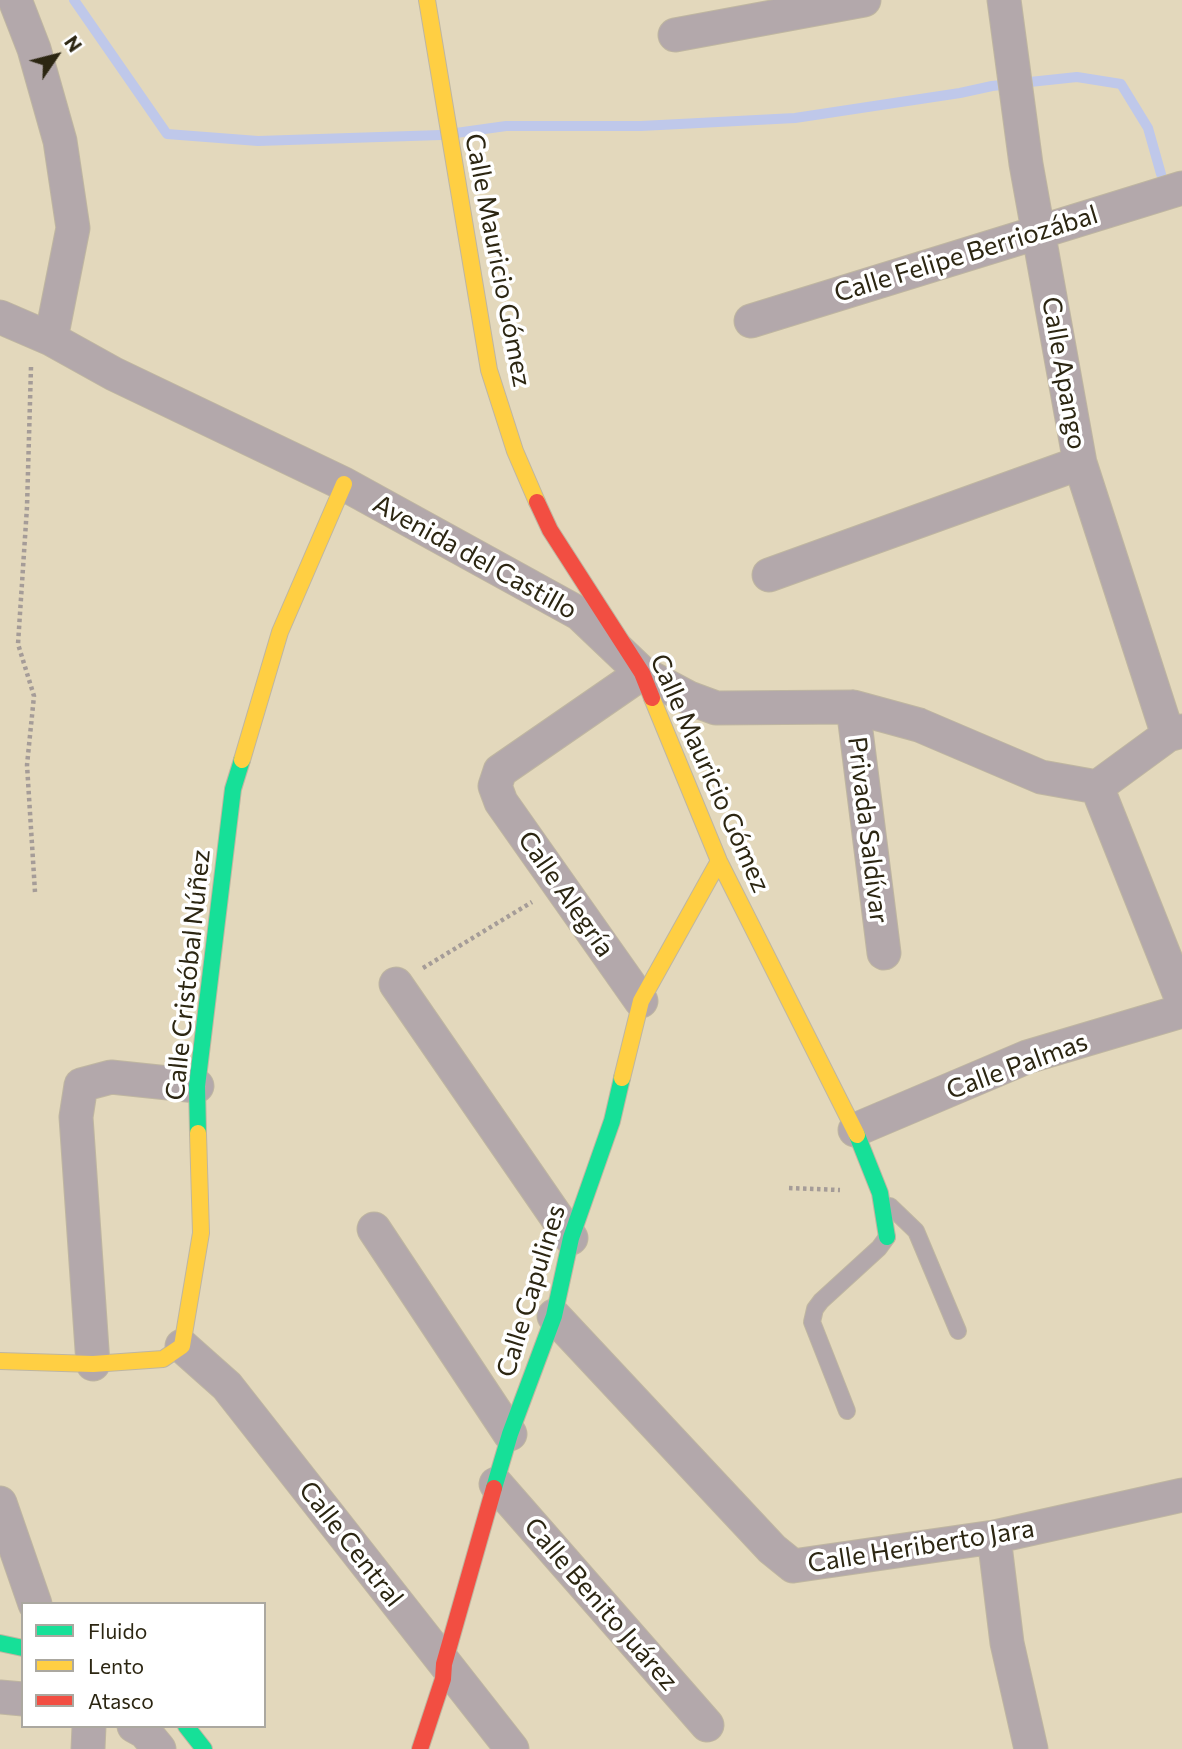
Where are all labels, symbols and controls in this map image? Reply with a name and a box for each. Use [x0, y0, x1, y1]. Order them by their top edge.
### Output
north arrow [21, 21, 91, 91]
text: N [60, 31, 87, 56]
street label: Calle Mauricio Gómez [458, 131, 538, 389]
street label: Calle Felipe Berriozábal [830, 199, 1102, 309]
street label: Calle Apango [1035, 294, 1093, 452]
street label: Avenida del Castillo [368, 488, 582, 626]
street label: Calle Mauricio Gómez [643, 649, 777, 897]
street label: Privada Saldívar [841, 735, 895, 925]
street label: Calle Alegría [511, 825, 621, 963]
street label: Calle Cristóbal Núñez [159, 848, 217, 1102]
street label: Calle Palmas [942, 1026, 1092, 1106]
street label: Calle Capulines [490, 1201, 572, 1381]
street label: Calle Central [292, 1475, 410, 1613]
street label: Calle Benito Juárez [518, 1511, 684, 1697]
street label: Calle Heriberto Jara [806, 1513, 1036, 1579]
legend [21, 1602, 266, 1728]
text: Fluido [88, 1618, 147, 1643]
text: Lento [88, 1653, 144, 1678]
text: Atasco [88, 1688, 154, 1713]

